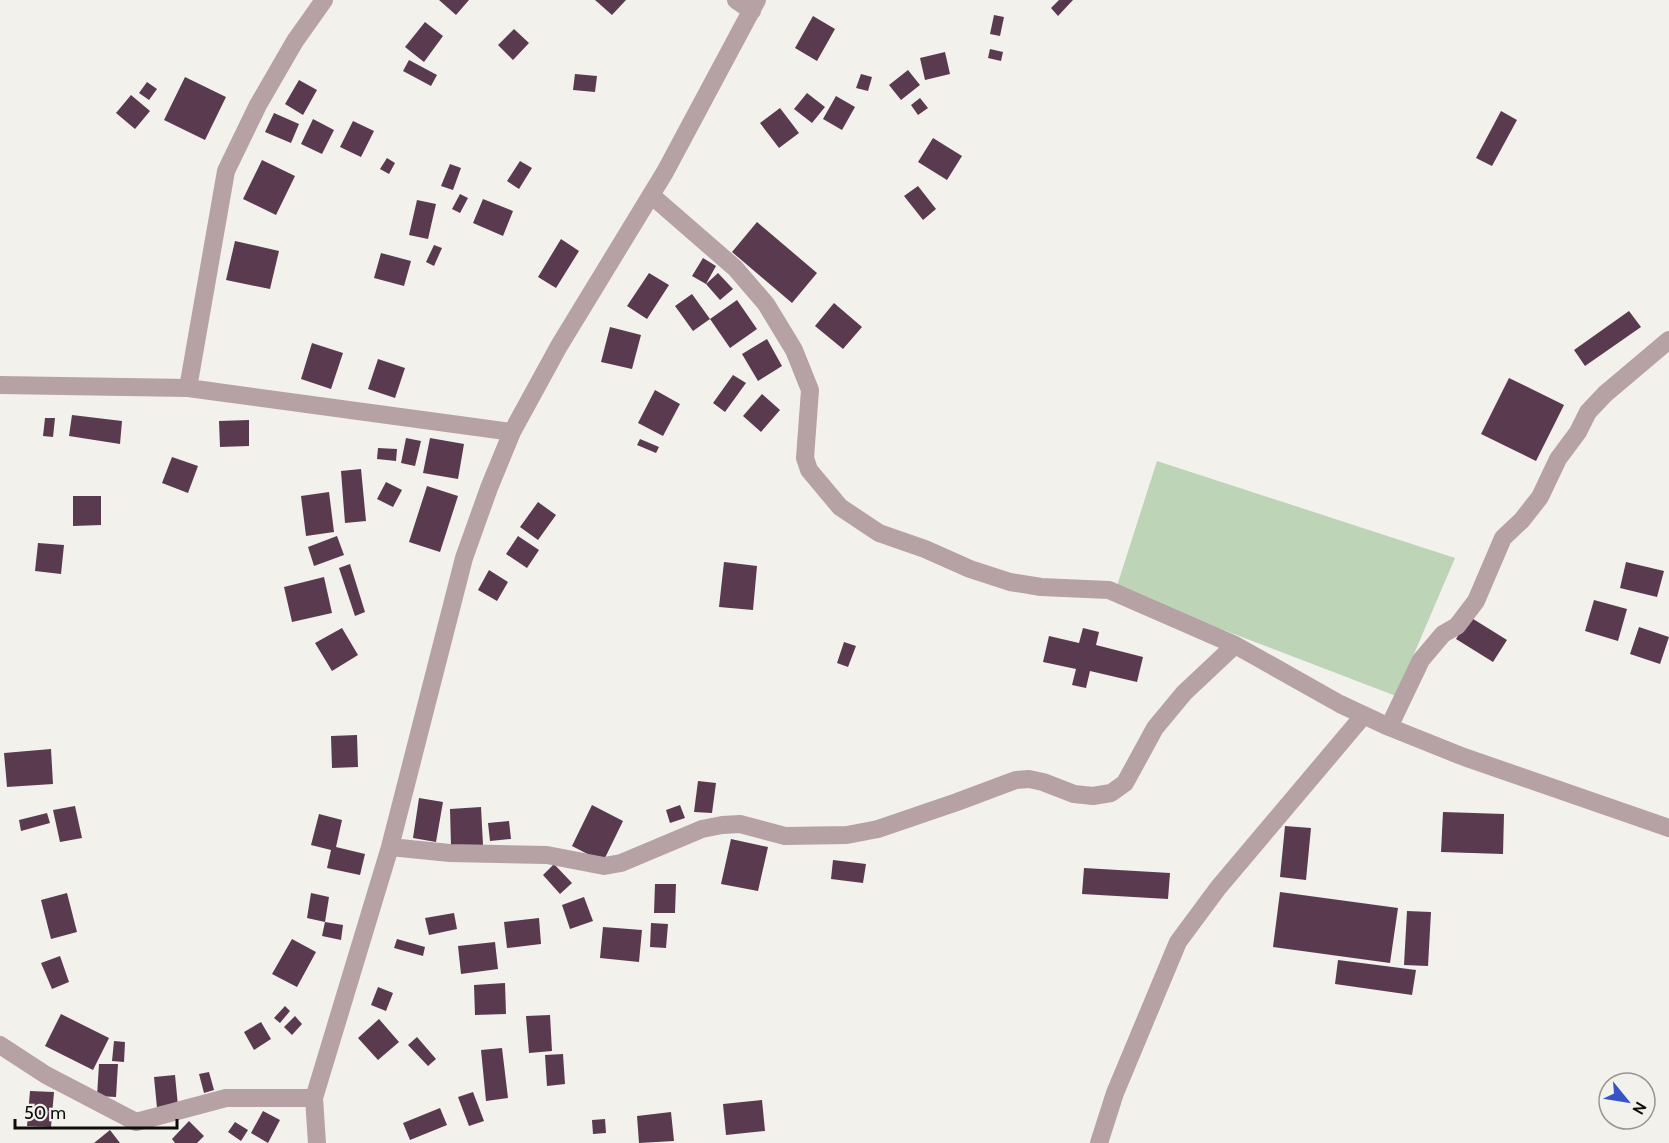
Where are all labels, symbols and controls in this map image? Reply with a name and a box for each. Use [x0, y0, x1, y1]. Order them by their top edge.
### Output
north arrow [1597, 1071, 1657, 1131]
scale bar [15, 1092, 177, 1130]
text: N [1629, 1099, 1651, 1118]
text: 50 m [24, 1102, 66, 1124]

